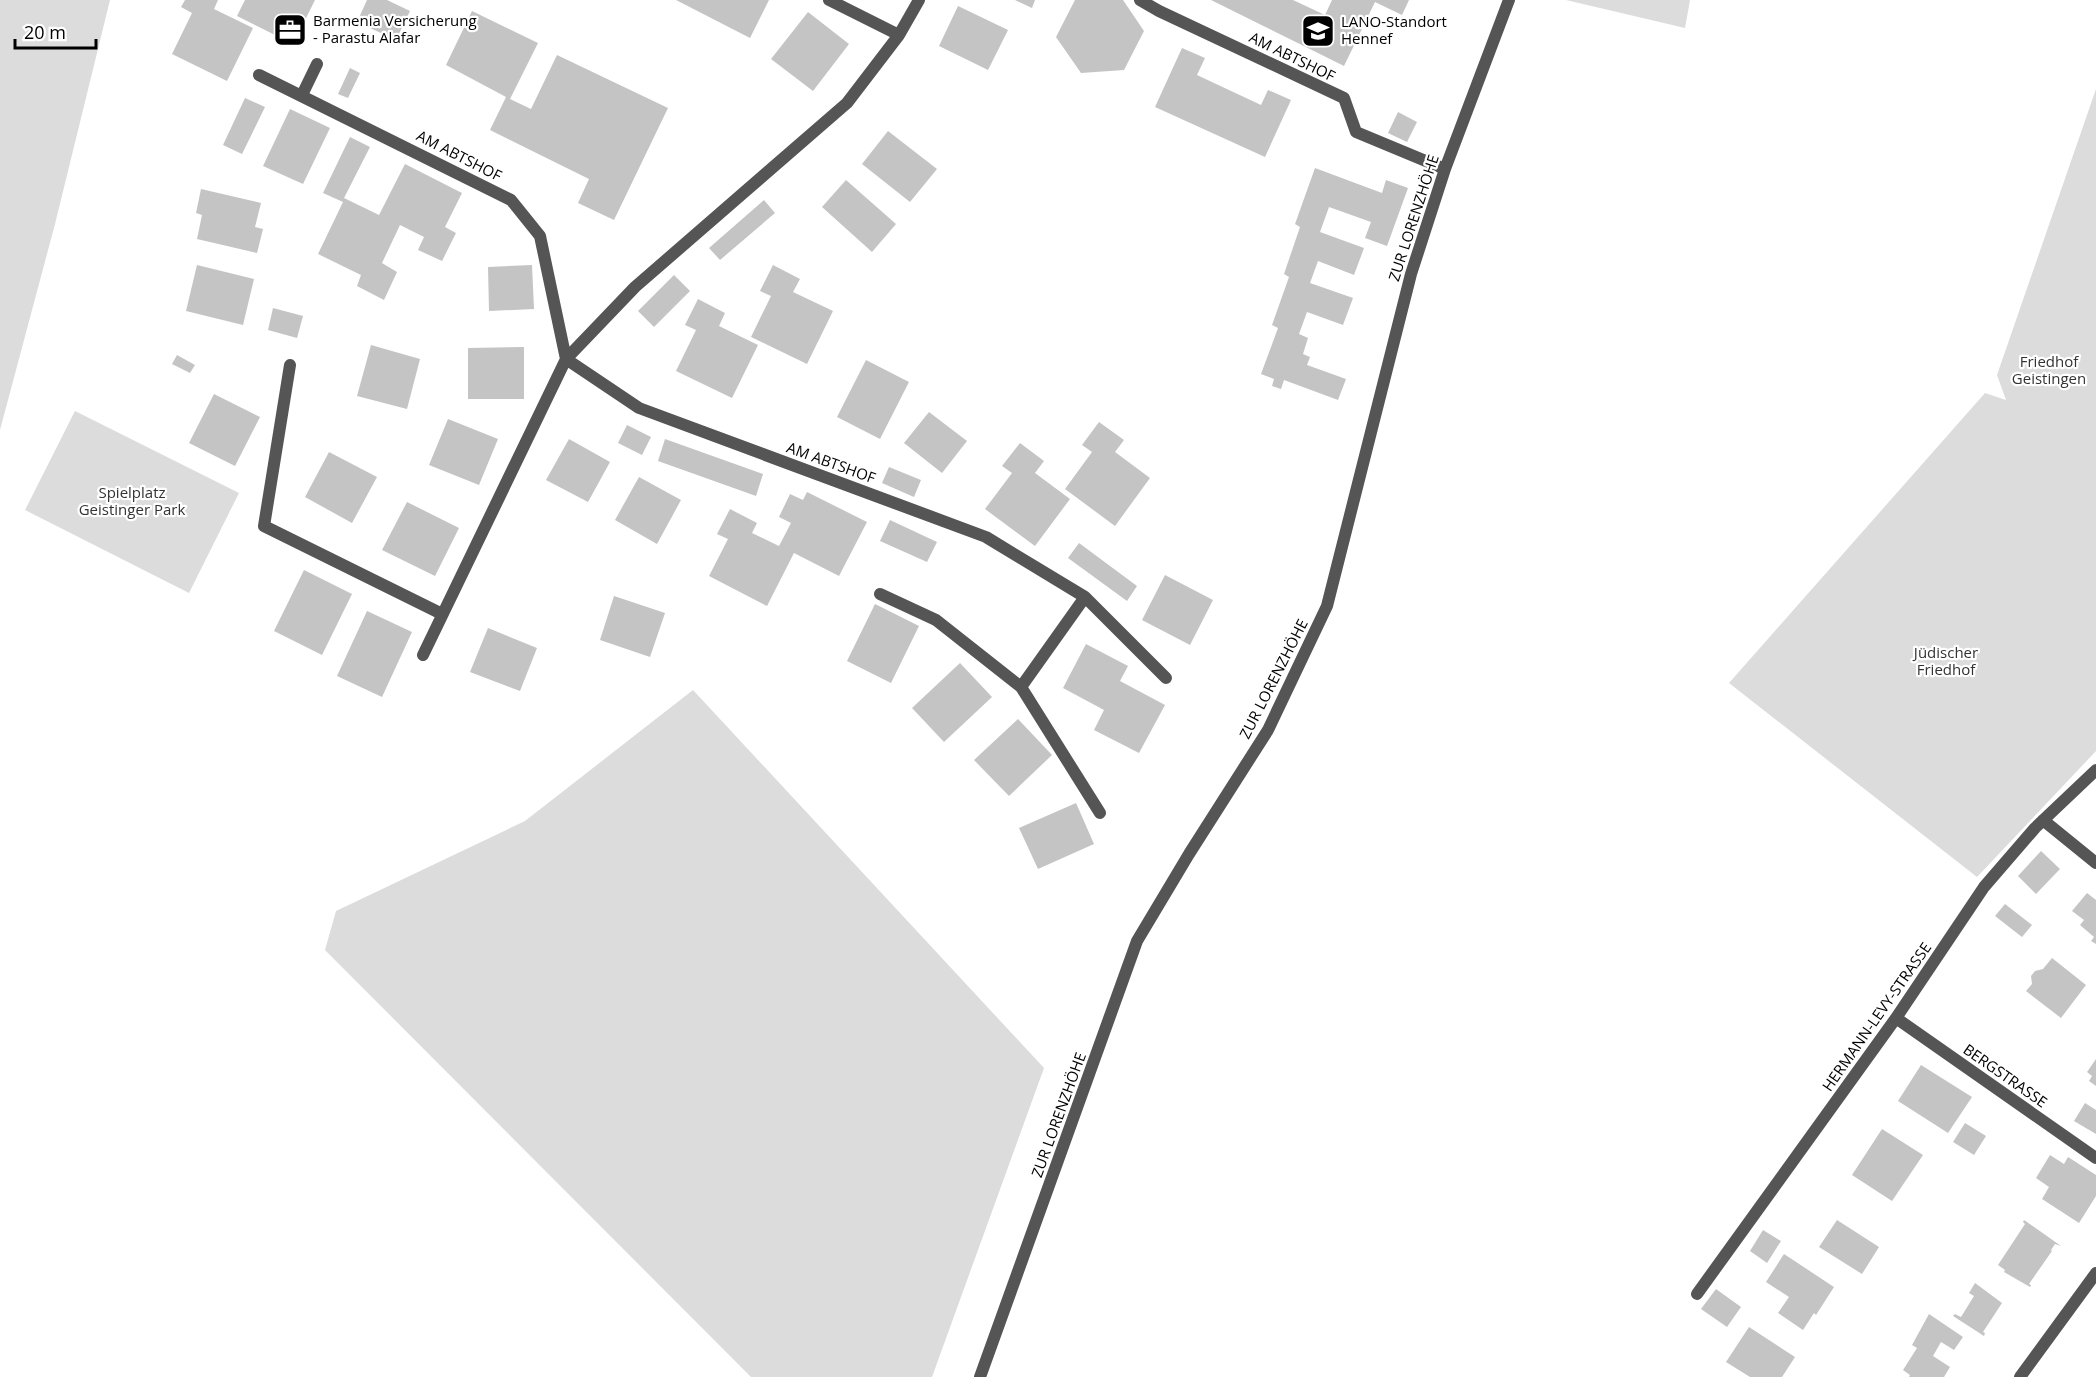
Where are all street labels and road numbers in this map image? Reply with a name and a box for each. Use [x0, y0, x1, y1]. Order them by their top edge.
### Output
street label: AM ABTSHOF [1246, 27, 1339, 86]
street label: AM ABTSHOF [413, 125, 506, 185]
street label: ZUR LORENZHÖHE [1383, 152, 1443, 283]
street label: AM ABTSHOF [784, 437, 879, 487]
street label: ZUR LORENZHÖHE [1234, 615, 1312, 742]
street label: HERMANN-LEVY-STRASSE [1817, 938, 1935, 1095]
street label: BERGSTRASSE [1960, 1039, 2052, 1112]
street label: ZUR LORENZHÖHE [1026, 1049, 1090, 1180]

